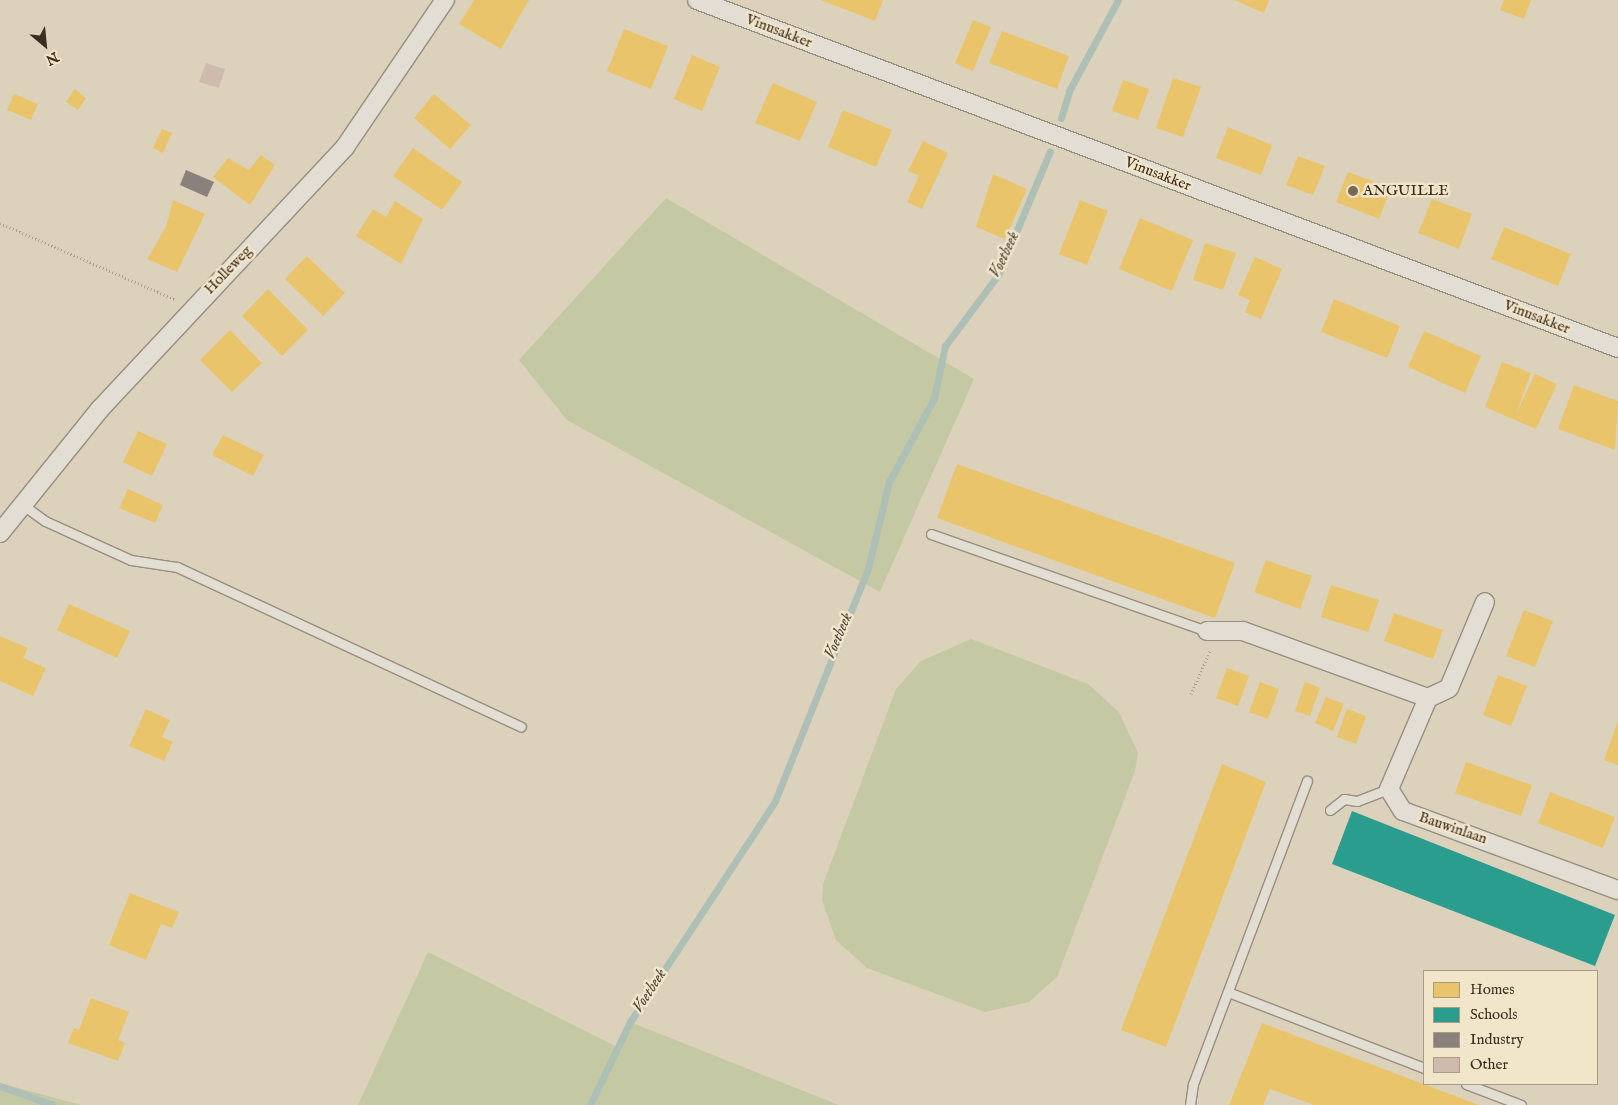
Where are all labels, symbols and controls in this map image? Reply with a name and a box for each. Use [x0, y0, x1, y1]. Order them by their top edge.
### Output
street label: Vinusakker [743, 10, 815, 52]
north arrow [20, 20, 70, 70]
text: N [42, 47, 62, 69]
street label: Vinusakker [1122, 153, 1194, 195]
place label: ANGUILLE [1363, 182, 1449, 200]
marker: ANGUILLE [1347, 185, 1359, 197]
water label: Voetbeek [986, 229, 1024, 281]
street label: Holleweg [201, 242, 255, 298]
street label: Vinusakker [1501, 296, 1573, 338]
water label: Voetbeek [821, 610, 857, 662]
street label: Bauwinlaan [1416, 808, 1490, 848]
water label: Voetbeek [629, 966, 671, 1016]
legend [1423, 970, 1598, 1085]
text: Homes [1470, 980, 1514, 999]
text: Schools [1470, 1005, 1518, 1024]
text: Industry [1470, 1030, 1524, 1049]
text: Other [1470, 1055, 1508, 1074]

